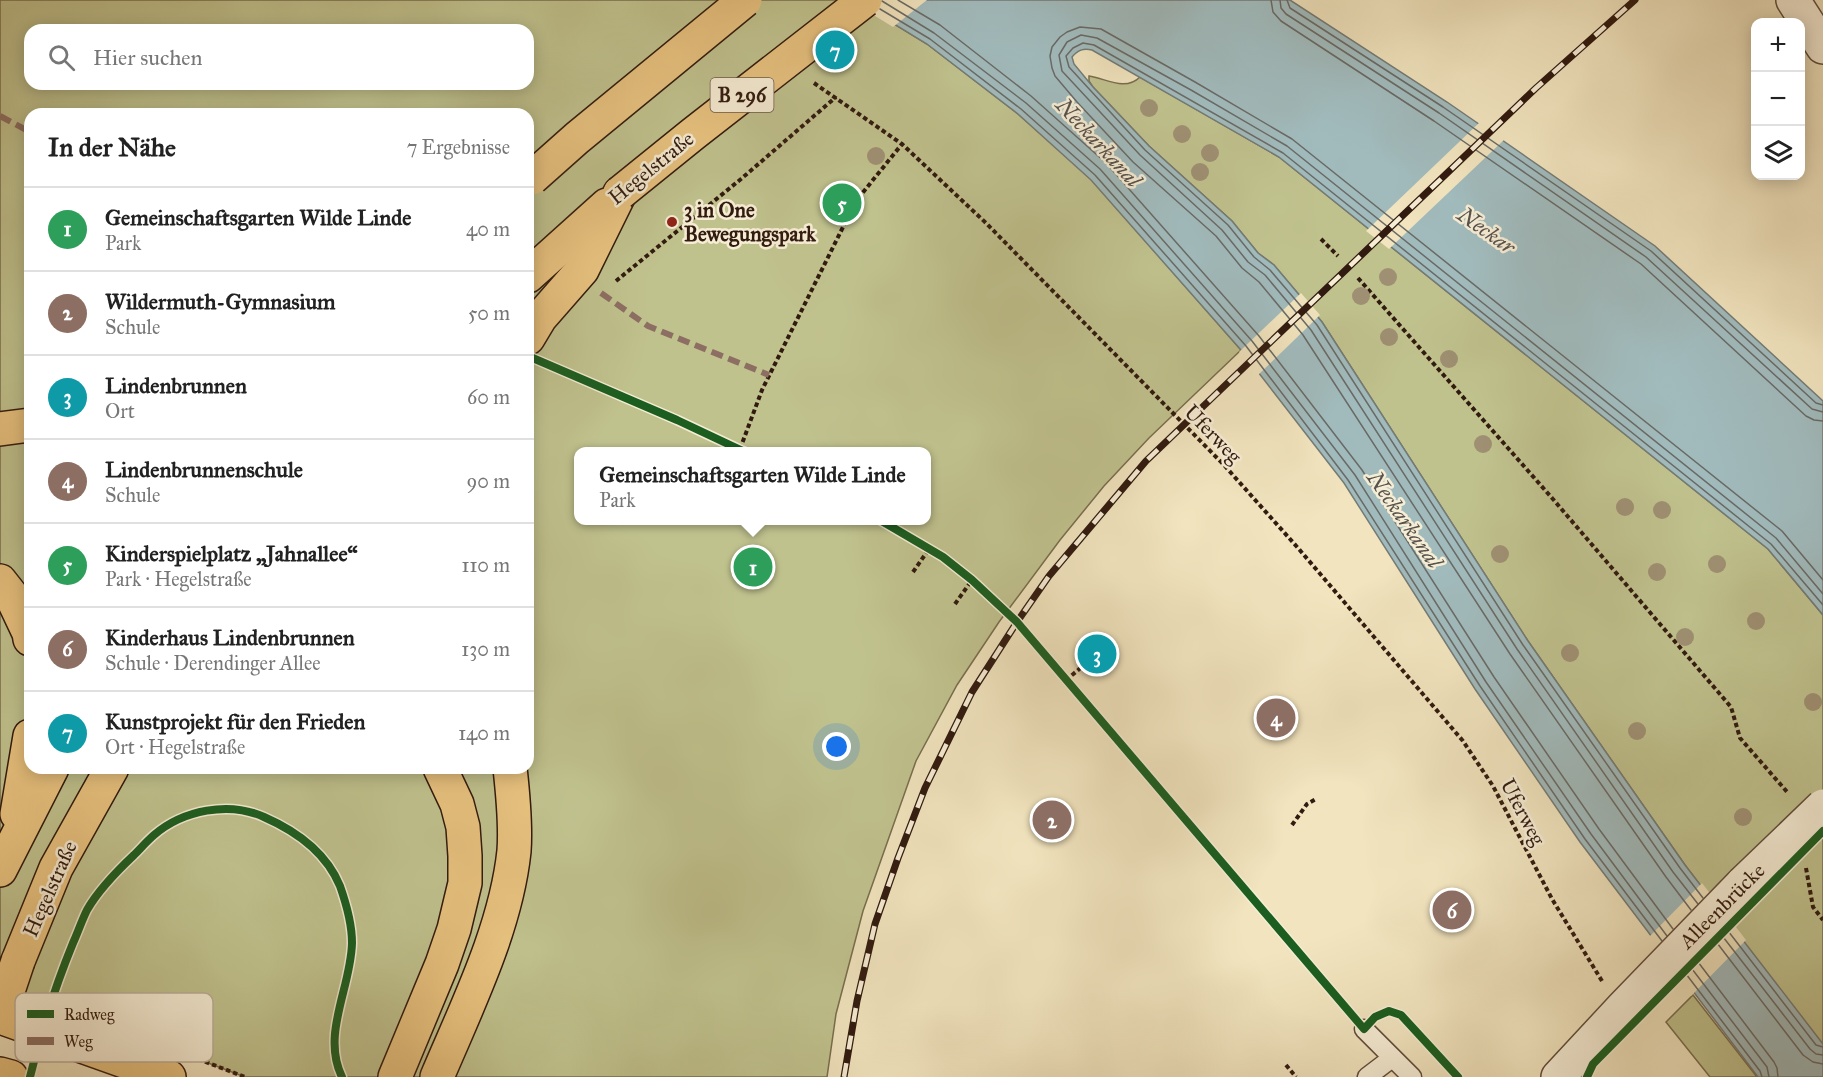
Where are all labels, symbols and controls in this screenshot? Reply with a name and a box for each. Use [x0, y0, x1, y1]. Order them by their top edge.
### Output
map controls [1751, 18, 1805, 180]
button: + [1751, 18, 1805, 72]
search box [24, 24, 534, 90]
pin: 7 [816, 28, 854, 72]
icon: search [45, 41, 78, 74]
text: Hier suchen [93, 44, 202, 71]
button: − [1751, 72, 1805, 126]
road number: B 296 [710, 78, 774, 112]
water label: Neckarkanal [1049, 90, 1148, 194]
street label: Hegelstraße [603, 126, 699, 210]
button: layers [1751, 126, 1805, 180]
text: In der Nähe [48, 131, 176, 163]
text: 7 Ergebnisse [407, 135, 510, 159]
pin: 5 [822, 180, 862, 226]
place label: 3 in One Bewegungspark [684, 197, 817, 247]
water label: Neckar [1451, 200, 1522, 261]
text: Gemeinschaftsgarten Wilde Linde [105, 204, 411, 231]
marker: 3 in One Bewegungspark [665, 215, 679, 229]
text: 1 [64, 217, 71, 241]
text: 40 m [466, 217, 510, 241]
text: Park [105, 231, 141, 255]
text: Wildermuth-Gymnasium [105, 288, 336, 315]
text: 2 [63, 301, 72, 325]
text: 50 m [468, 301, 510, 325]
text: Schule [105, 315, 160, 339]
text: Lindenbrunnen [105, 372, 247, 399]
text: 3 [64, 385, 72, 409]
text: 60 m [467, 385, 510, 409]
text: Ort [105, 399, 135, 423]
street label: Uferweg [1179, 399, 1247, 469]
popup [574, 447, 931, 525]
text: Lindenbrunnenschule [105, 456, 303, 483]
text: Gemeinschaftsgarten Wilde Linde [599, 461, 906, 488]
water label: Neckarkanal [1360, 464, 1449, 575]
text: 4 [62, 469, 73, 493]
text: 90 m [467, 469, 510, 493]
text: Schule [105, 483, 160, 507]
text: Park [599, 488, 635, 512]
text: Kinderspielplatz „Jahnallee“ [105, 540, 358, 567]
pin: 1 [734, 544, 772, 590]
text: 5 [63, 553, 72, 577]
text: 110 m [462, 553, 510, 577]
text: Park · Hegelstraße [105, 567, 252, 591]
text: Kinderhaus Lindenbrunnen [105, 624, 355, 651]
pin: 3 [1078, 632, 1116, 676]
text: 6 [62, 637, 73, 661]
text: 130 m [461, 637, 510, 661]
text: Schule · Derendinger Allee [105, 651, 321, 675]
pin: 4 [1256, 696, 1296, 740]
text: Kunstprojekt für den Frieden [105, 708, 365, 735]
text: 7 [62, 721, 73, 745]
text: 140 m [458, 721, 510, 745]
your location [822, 732, 851, 761]
text: Ort · Hegelstraße [105, 735, 245, 759]
street label: Uferweg [1495, 774, 1551, 850]
pin: 2 [1032, 798, 1072, 842]
street label: Hegelstraße [17, 837, 83, 941]
street label: Alleenbrücke [1673, 857, 1771, 955]
pin: 6 [1432, 888, 1472, 932]
legend [15, 993, 213, 1062]
text: Radweg [64, 1005, 115, 1025]
text: Weg [64, 1032, 93, 1052]

